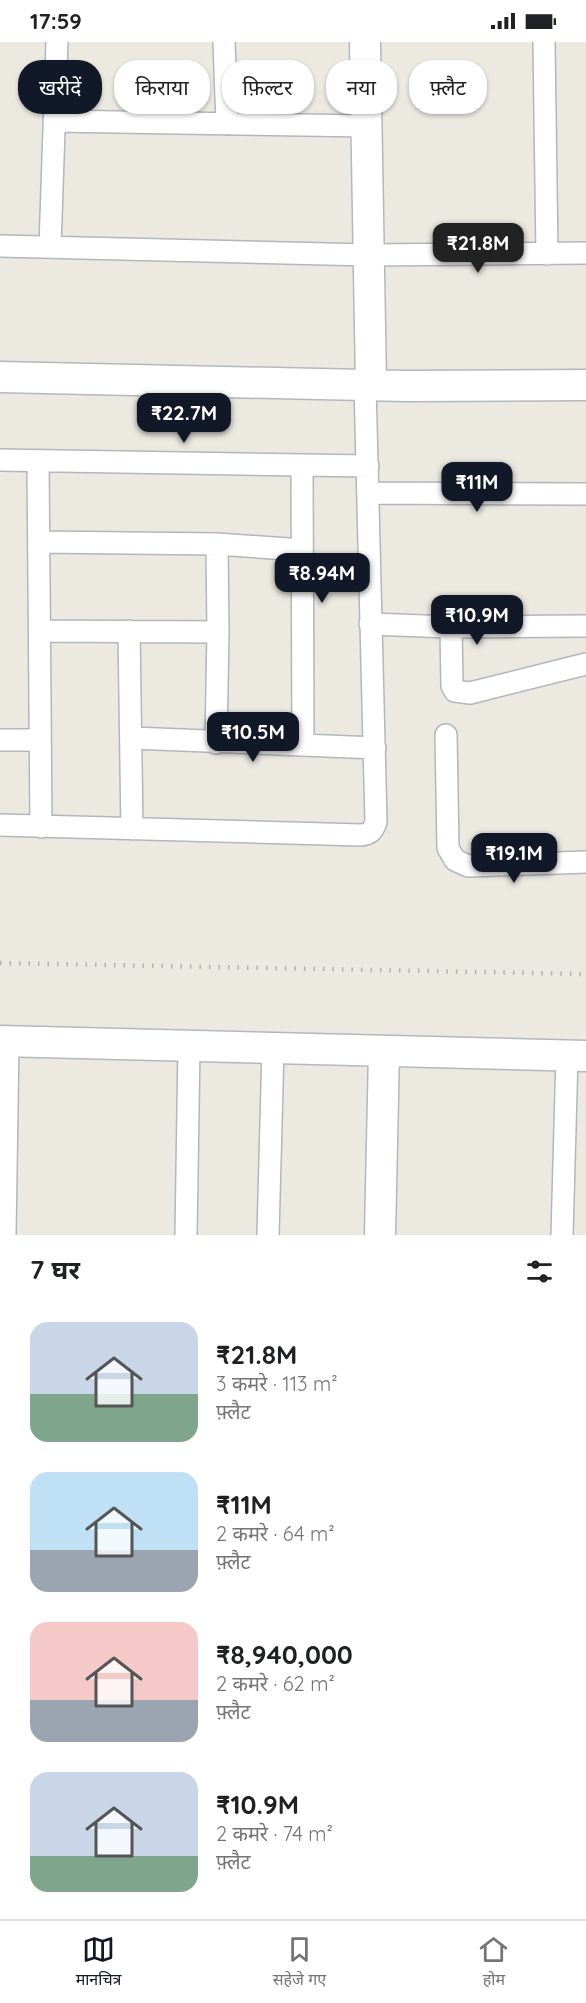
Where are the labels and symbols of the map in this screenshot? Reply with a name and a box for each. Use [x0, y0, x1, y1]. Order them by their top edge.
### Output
pin: ₹21.8M [429, 223, 527, 274]
pin: ₹22.7M [135, 393, 233, 444]
pin: ₹11M [441, 462, 513, 513]
pin: ₹8.94M [273, 553, 371, 604]
pin: ₹10.9M [428, 595, 526, 646]
pin: ₹10.5M [204, 712, 302, 763]
pin: ₹19.1M [465, 833, 563, 884]

